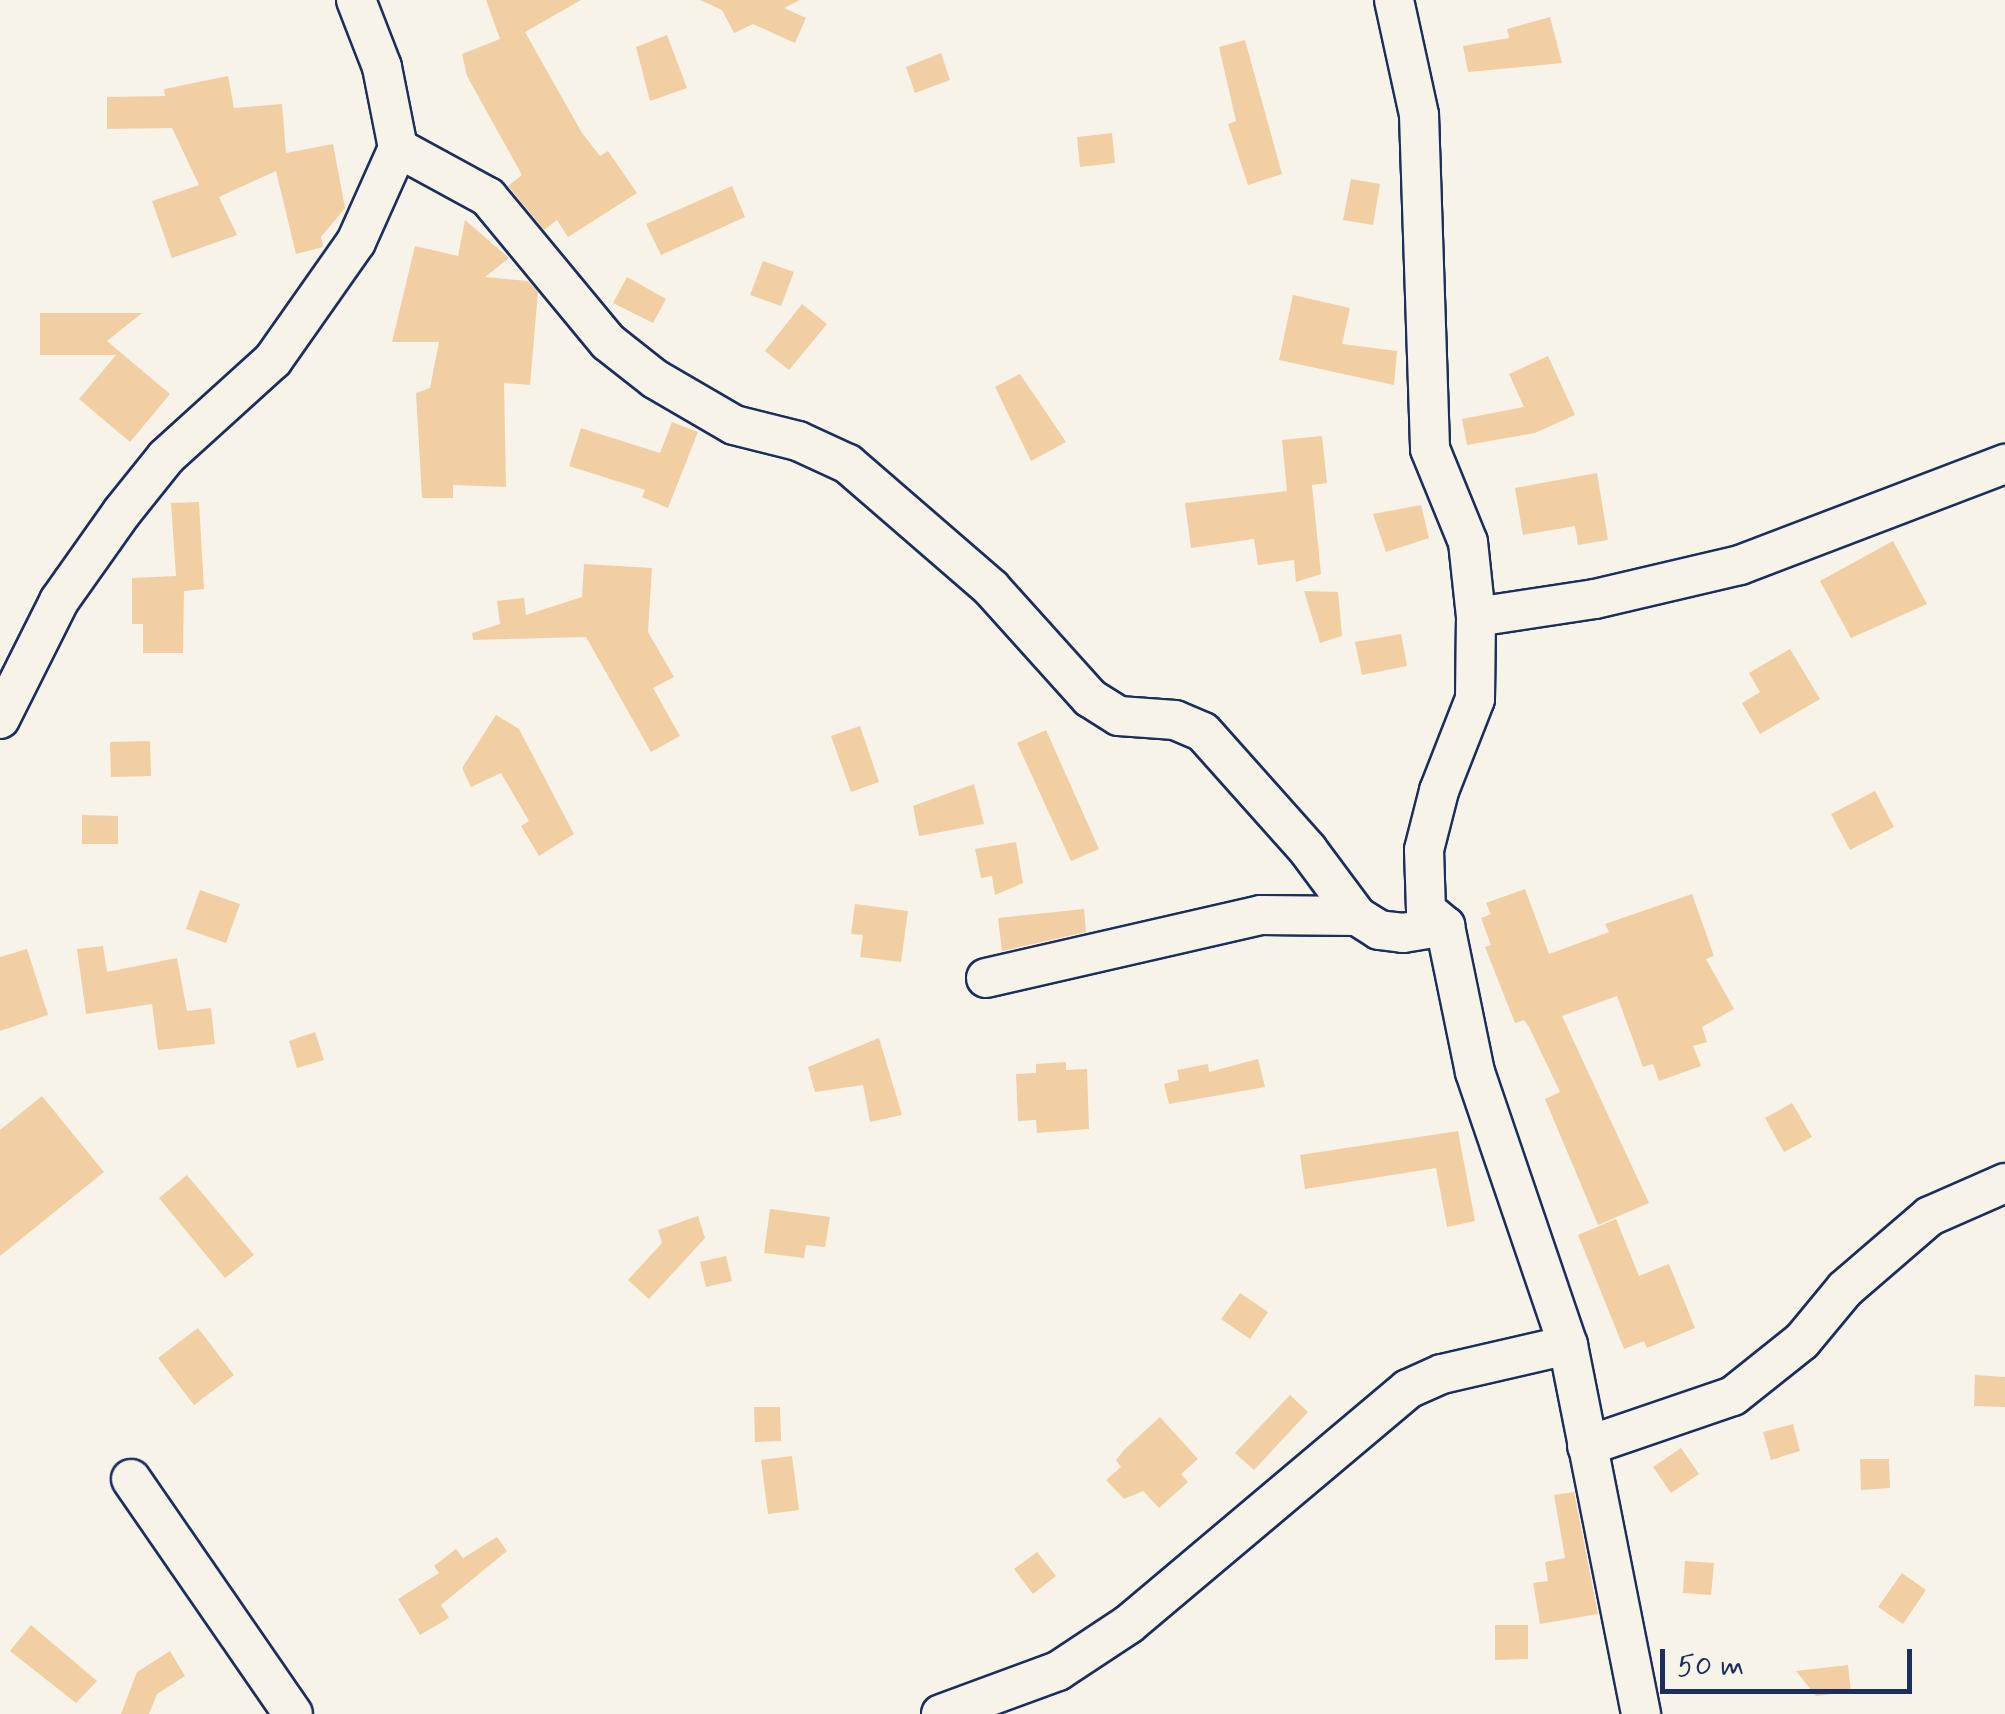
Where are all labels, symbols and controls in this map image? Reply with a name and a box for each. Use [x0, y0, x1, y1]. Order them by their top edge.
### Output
scale bar [1665, 1629, 1918, 1691]
text: 50 m [1677, 1647, 1744, 1686]

